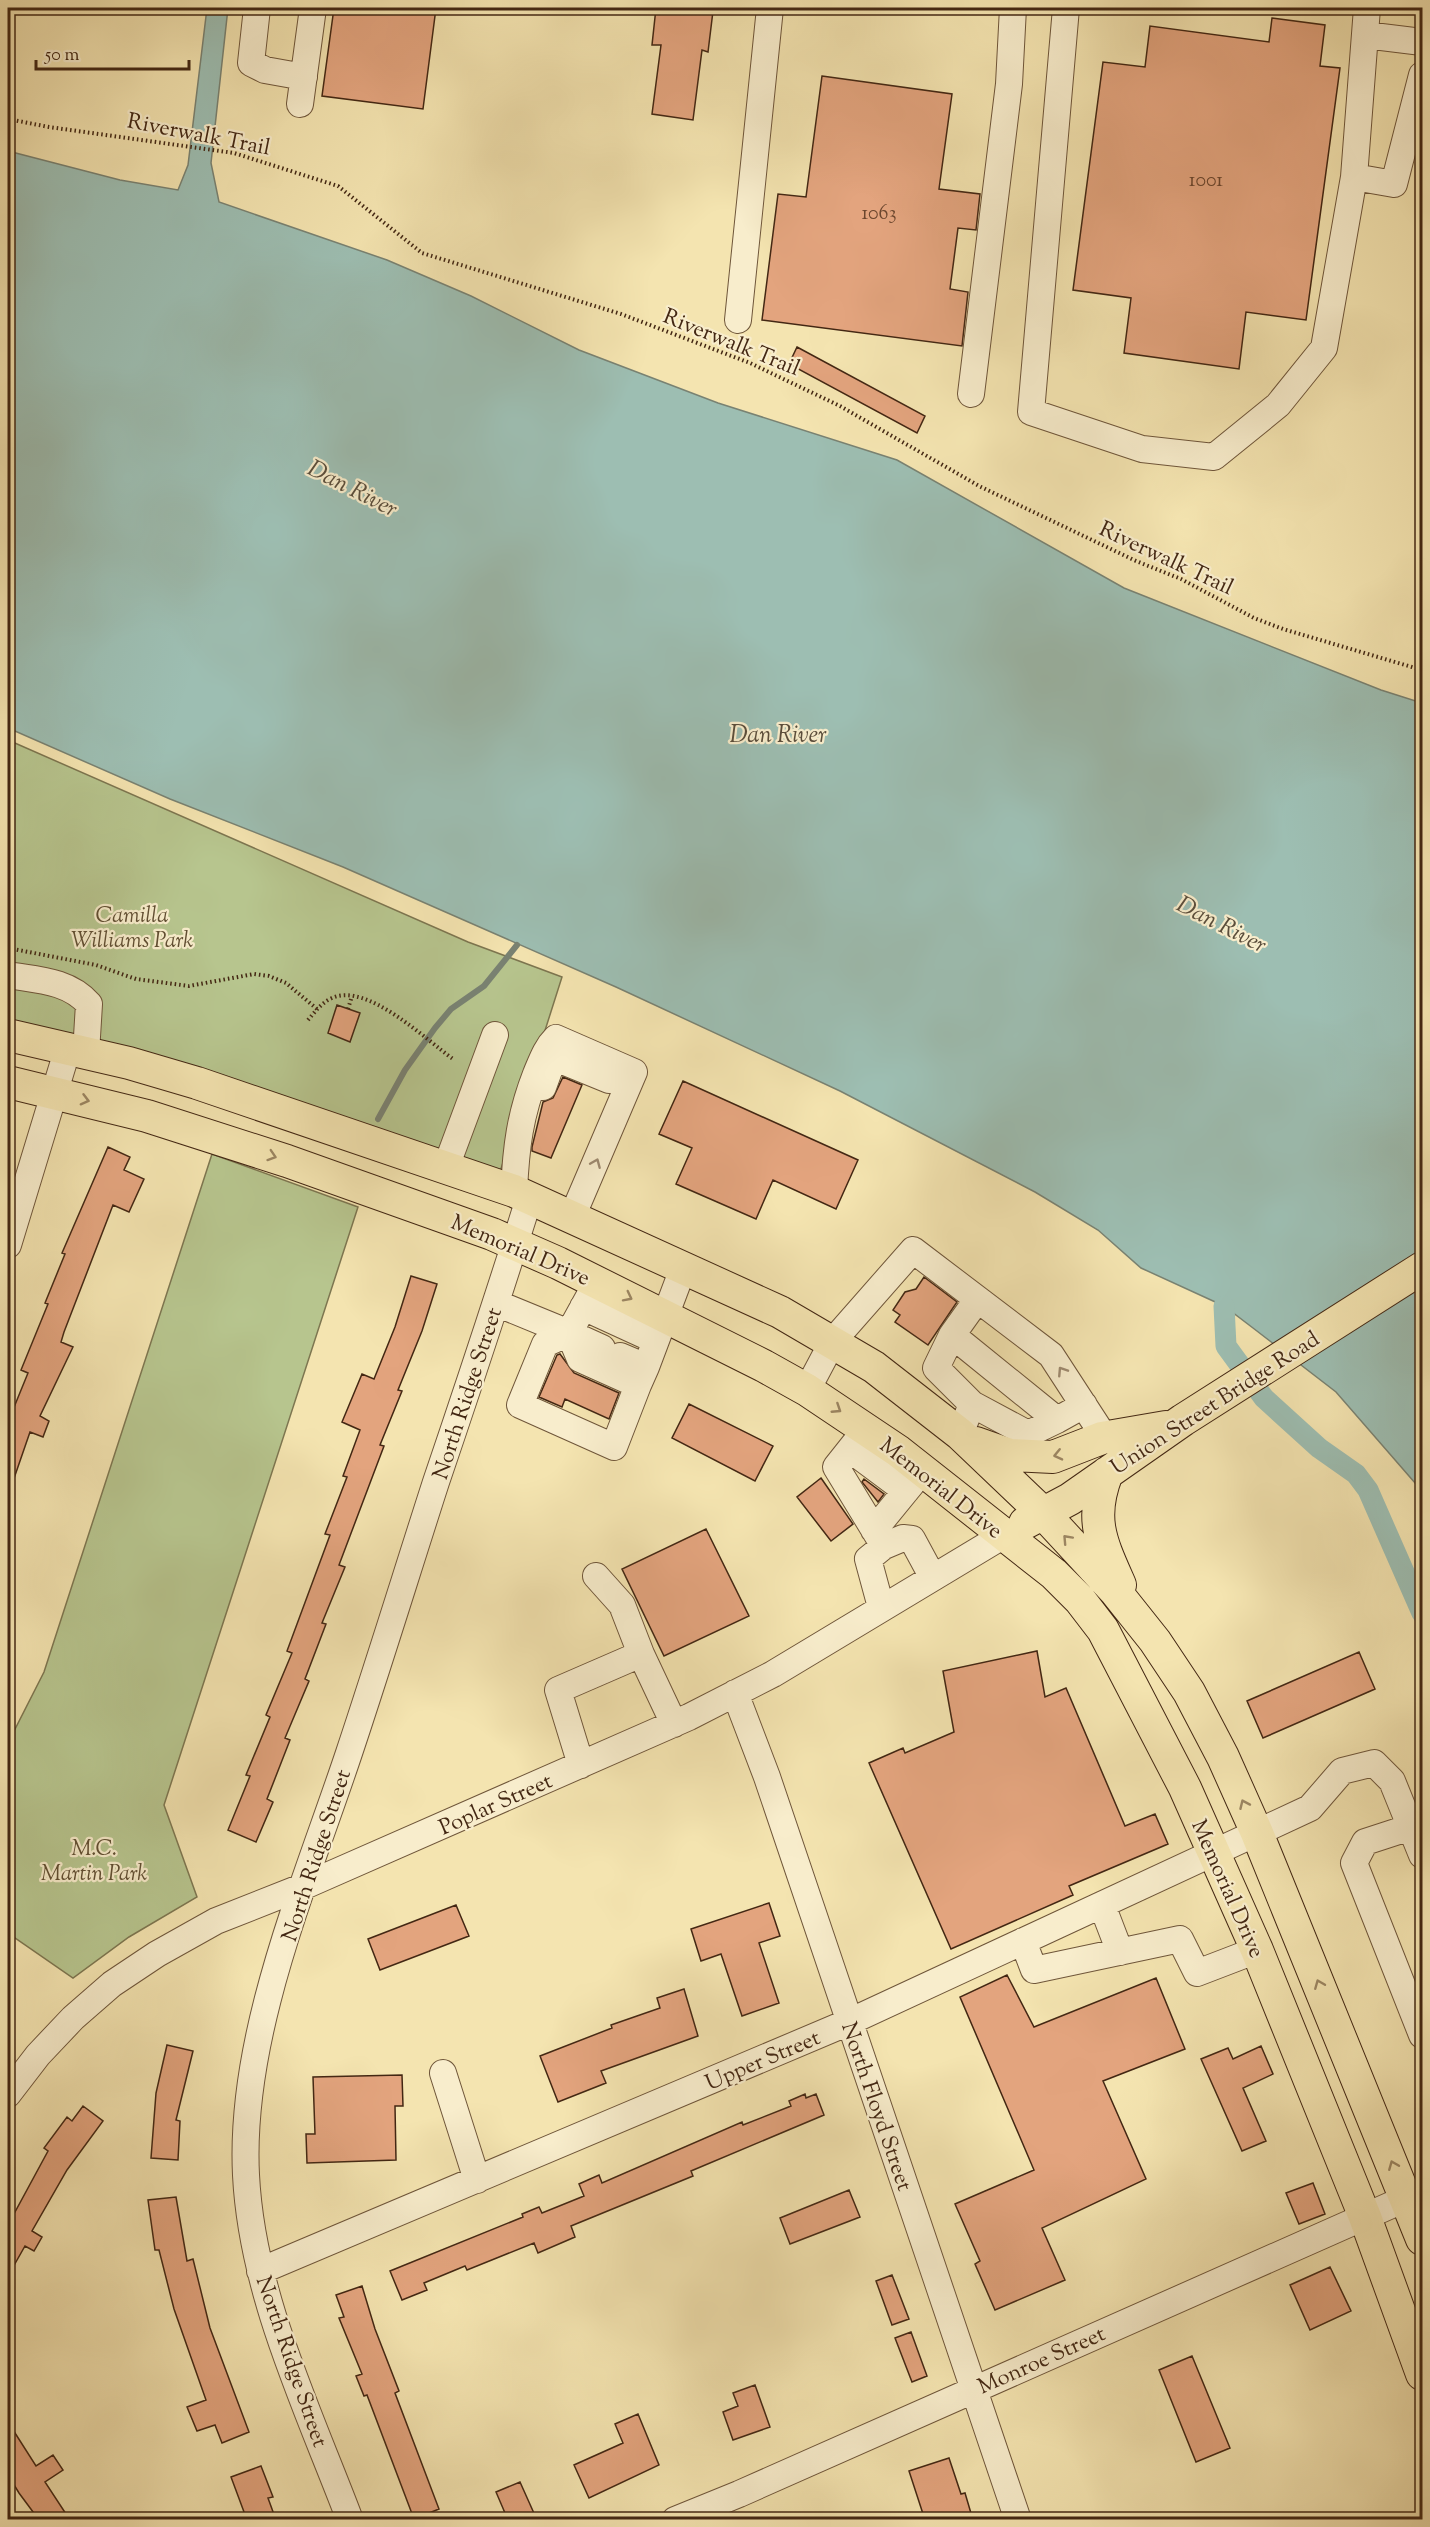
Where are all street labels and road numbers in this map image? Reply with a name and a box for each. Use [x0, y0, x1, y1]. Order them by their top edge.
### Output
street label: Riverwalk Trail [124, 106, 273, 166]
street label: Riverwalk Trail [658, 302, 804, 386]
street label: Riverwalk Trail [1093, 515, 1238, 605]
street label: Memorial Drive [445, 1208, 594, 1296]
street label: North Ridge Street [426, 1303, 512, 1484]
street label: Union Street Bridge Road [1105, 1325, 1327, 1484]
street label: Memorial Drive [872, 1431, 1009, 1548]
street label: North Ridge Street [275, 1765, 361, 1946]
street label: Poplar Street [434, 1766, 558, 1845]
street label: Memorial Drive [1181, 1815, 1271, 1964]
street label: North Floyd Street [831, 2018, 919, 2196]
street label: Upper Street [701, 2023, 826, 2100]
street label: North Ridge Street [246, 2272, 335, 2452]
street label: Monroe Street [973, 2319, 1112, 2404]

